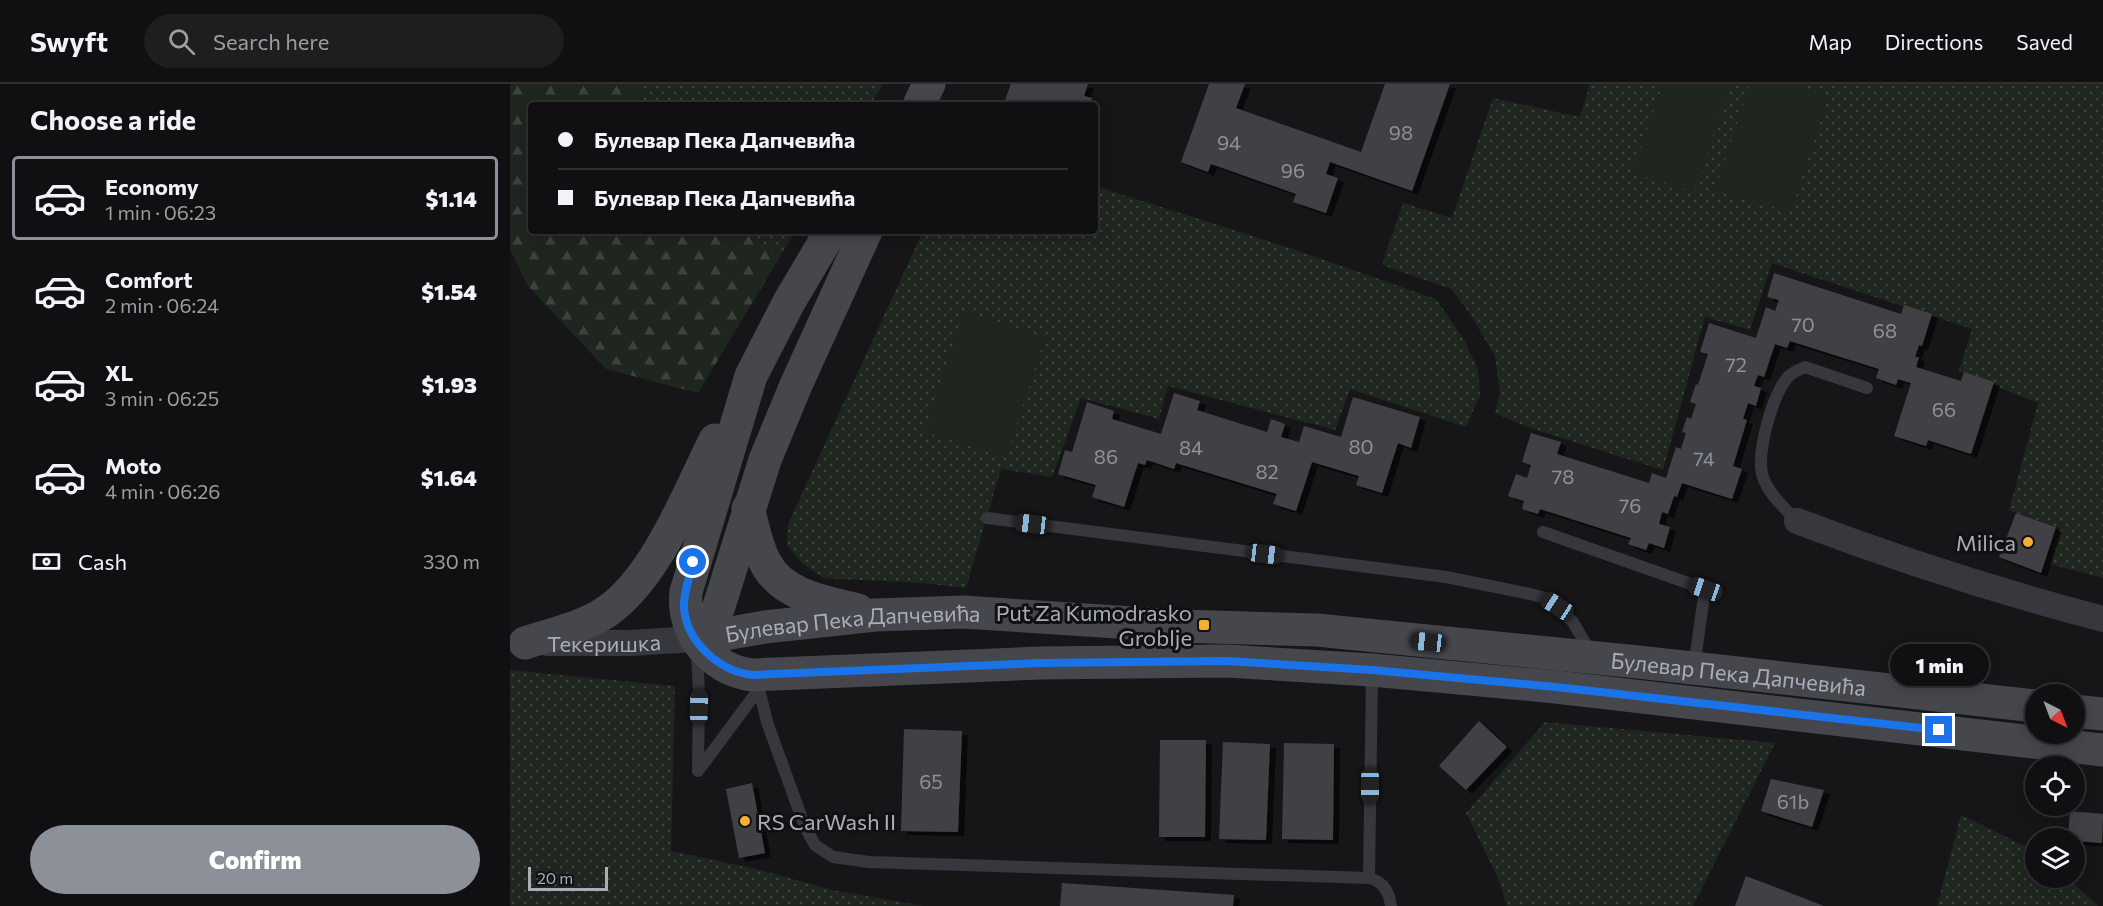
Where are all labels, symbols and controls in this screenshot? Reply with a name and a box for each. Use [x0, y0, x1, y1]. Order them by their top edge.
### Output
search box [144, 14, 564, 68]
text: Swyft [30, 24, 108, 58]
icon: search [165, 25, 198, 58]
text: Search here [213, 28, 329, 55]
text: Map [1809, 29, 1852, 54]
text: Directions [1885, 29, 1983, 54]
text: Saved [2016, 29, 2073, 54]
text: Choose a ride [30, 103, 196, 136]
house number: 98 [1389, 120, 1413, 144]
text: Булевар Пека Дапчевића [594, 126, 855, 153]
house number: 94 [1217, 130, 1241, 154]
house number: 96 [1281, 158, 1305, 182]
icon: car [33, 171, 87, 225]
text: Economy [105, 173, 199, 200]
text: Булевар Пека Дапчевића [594, 184, 855, 211]
text: $1.14 [425, 185, 477, 212]
text: 1 min · 06:23 [105, 200, 216, 224]
icon: car [33, 264, 87, 318]
text: Comfort [105, 266, 193, 293]
text: $1.54 [421, 278, 477, 305]
text: 2 min · 06:24 [105, 293, 219, 317]
house number: 70 [1791, 312, 1815, 336]
house number: 68 [1873, 318, 1897, 342]
house number: 72 [1725, 352, 1747, 376]
icon: car [33, 357, 87, 411]
text: XL [105, 359, 133, 386]
text: $1.93 [422, 371, 477, 398]
text: 3 min · 06:25 [105, 386, 219, 410]
house number: 66 [1932, 397, 1956, 421]
house number: 80 [1348, 434, 1374, 458]
house number: 84 [1179, 435, 1203, 459]
house number: 86 [1094, 444, 1118, 468]
house number: 74 [1693, 446, 1715, 470]
icon: car [33, 450, 87, 504]
text: Moto [105, 452, 161, 479]
house number: 82 [1255, 459, 1279, 483]
text: $1.64 [421, 464, 477, 491]
house number: 78 [1552, 464, 1574, 488]
text: 4 min · 06:26 [105, 479, 220, 503]
house number: 76 [1619, 493, 1641, 517]
car [1013, 513, 1051, 535]
place label: Milica [1956, 529, 2016, 556]
marker: Milica [2021, 535, 2035, 549]
car [1246, 543, 1284, 565]
icon: cash [30, 545, 63, 578]
text: Cash [78, 548, 127, 575]
route start [679, 548, 706, 575]
text: 330 m [423, 549, 480, 573]
car [1685, 575, 1725, 603]
car [1537, 589, 1577, 623]
street label: Булевар Пека Дапчевића [723, 598, 981, 647]
place label: Put Za Kumodrasko Groblje [996, 599, 1192, 651]
marker: Put Za Kumodrasko Groblje [1197, 618, 1211, 632]
street label: Текеришка [547, 628, 662, 657]
car [1409, 631, 1447, 653]
callout: 1 min [1890, 643, 1988, 685]
street label: Булевар Пека Дапчевића [1610, 646, 1868, 701]
text: 1 min [1915, 653, 1964, 677]
north arrow [2025, 684, 2085, 744]
map controls [2025, 684, 2085, 888]
car [690, 689, 708, 725]
route end [1925, 716, 1952, 743]
button: locate [2025, 756, 2085, 816]
car [1361, 768, 1379, 804]
house number: 65 [919, 769, 943, 793]
house number: 61b [1777, 789, 1809, 813]
place label: RS CarWash II [757, 808, 896, 835]
marker: RS CarWash II [738, 814, 752, 828]
button: Confirm [30, 825, 480, 894]
button: layers [2025, 828, 2085, 888]
scale bar [528, 864, 608, 892]
text: 20 m [537, 868, 573, 887]

